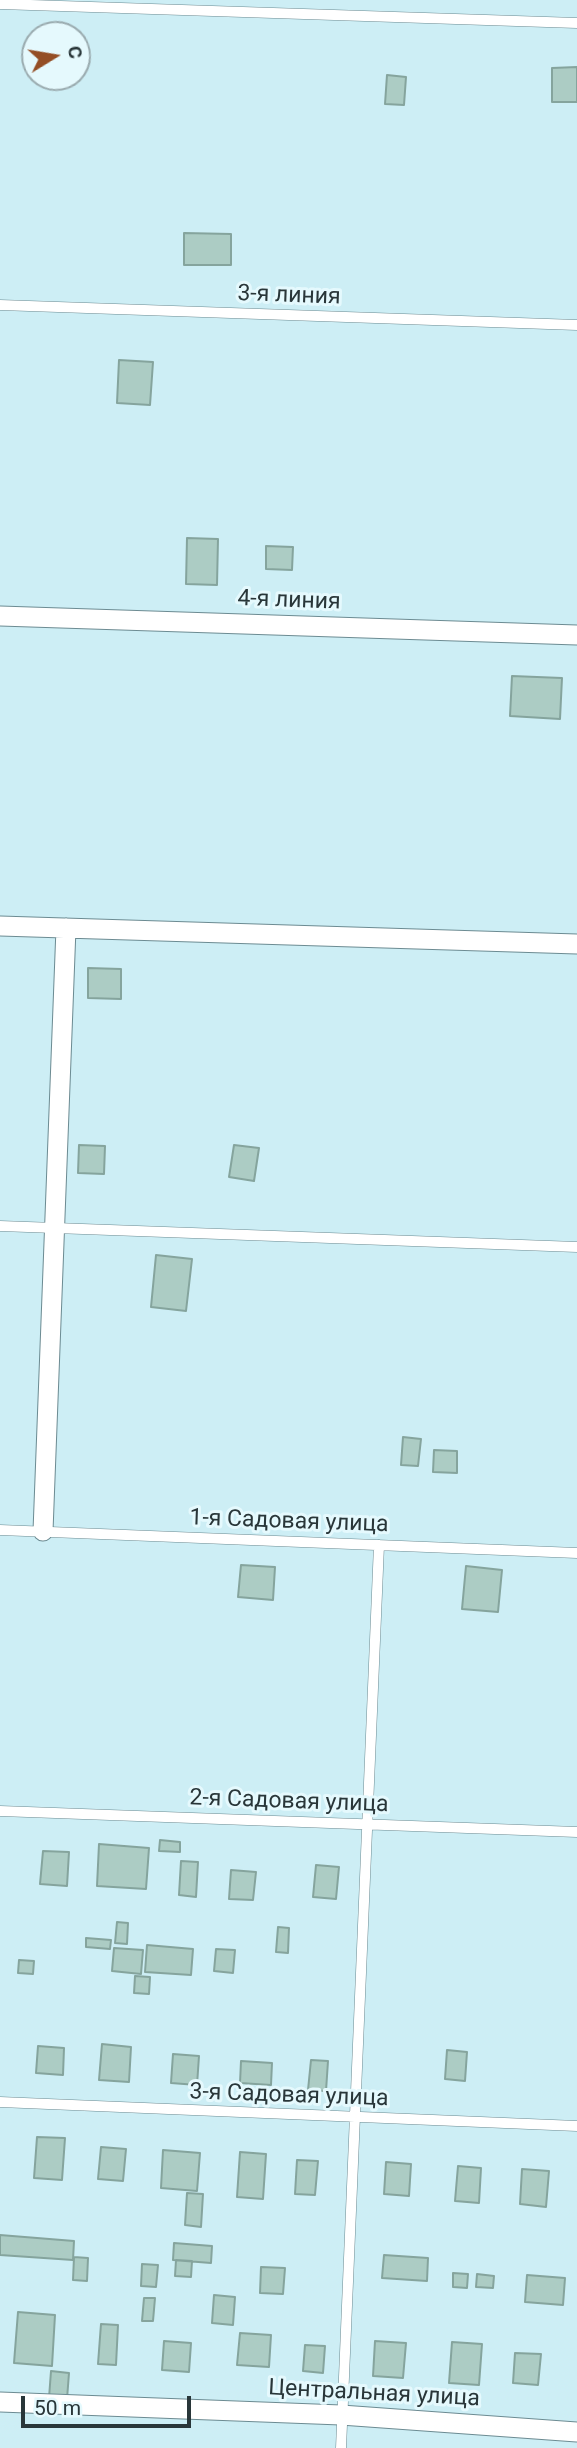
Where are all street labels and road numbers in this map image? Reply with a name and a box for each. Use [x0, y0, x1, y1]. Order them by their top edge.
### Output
street label: 3-я линия [237, 280, 341, 312]
street label: 4-я линия [237, 585, 341, 617]
street label: 1-я Садовая улица [189, 1505, 389, 1539]
street label: 2-я Садовая улица [189, 1785, 389, 1819]
street label: 3-я Садовая улица [189, 2079, 389, 2113]
street label: Центральная улица [268, 2375, 480, 2413]

